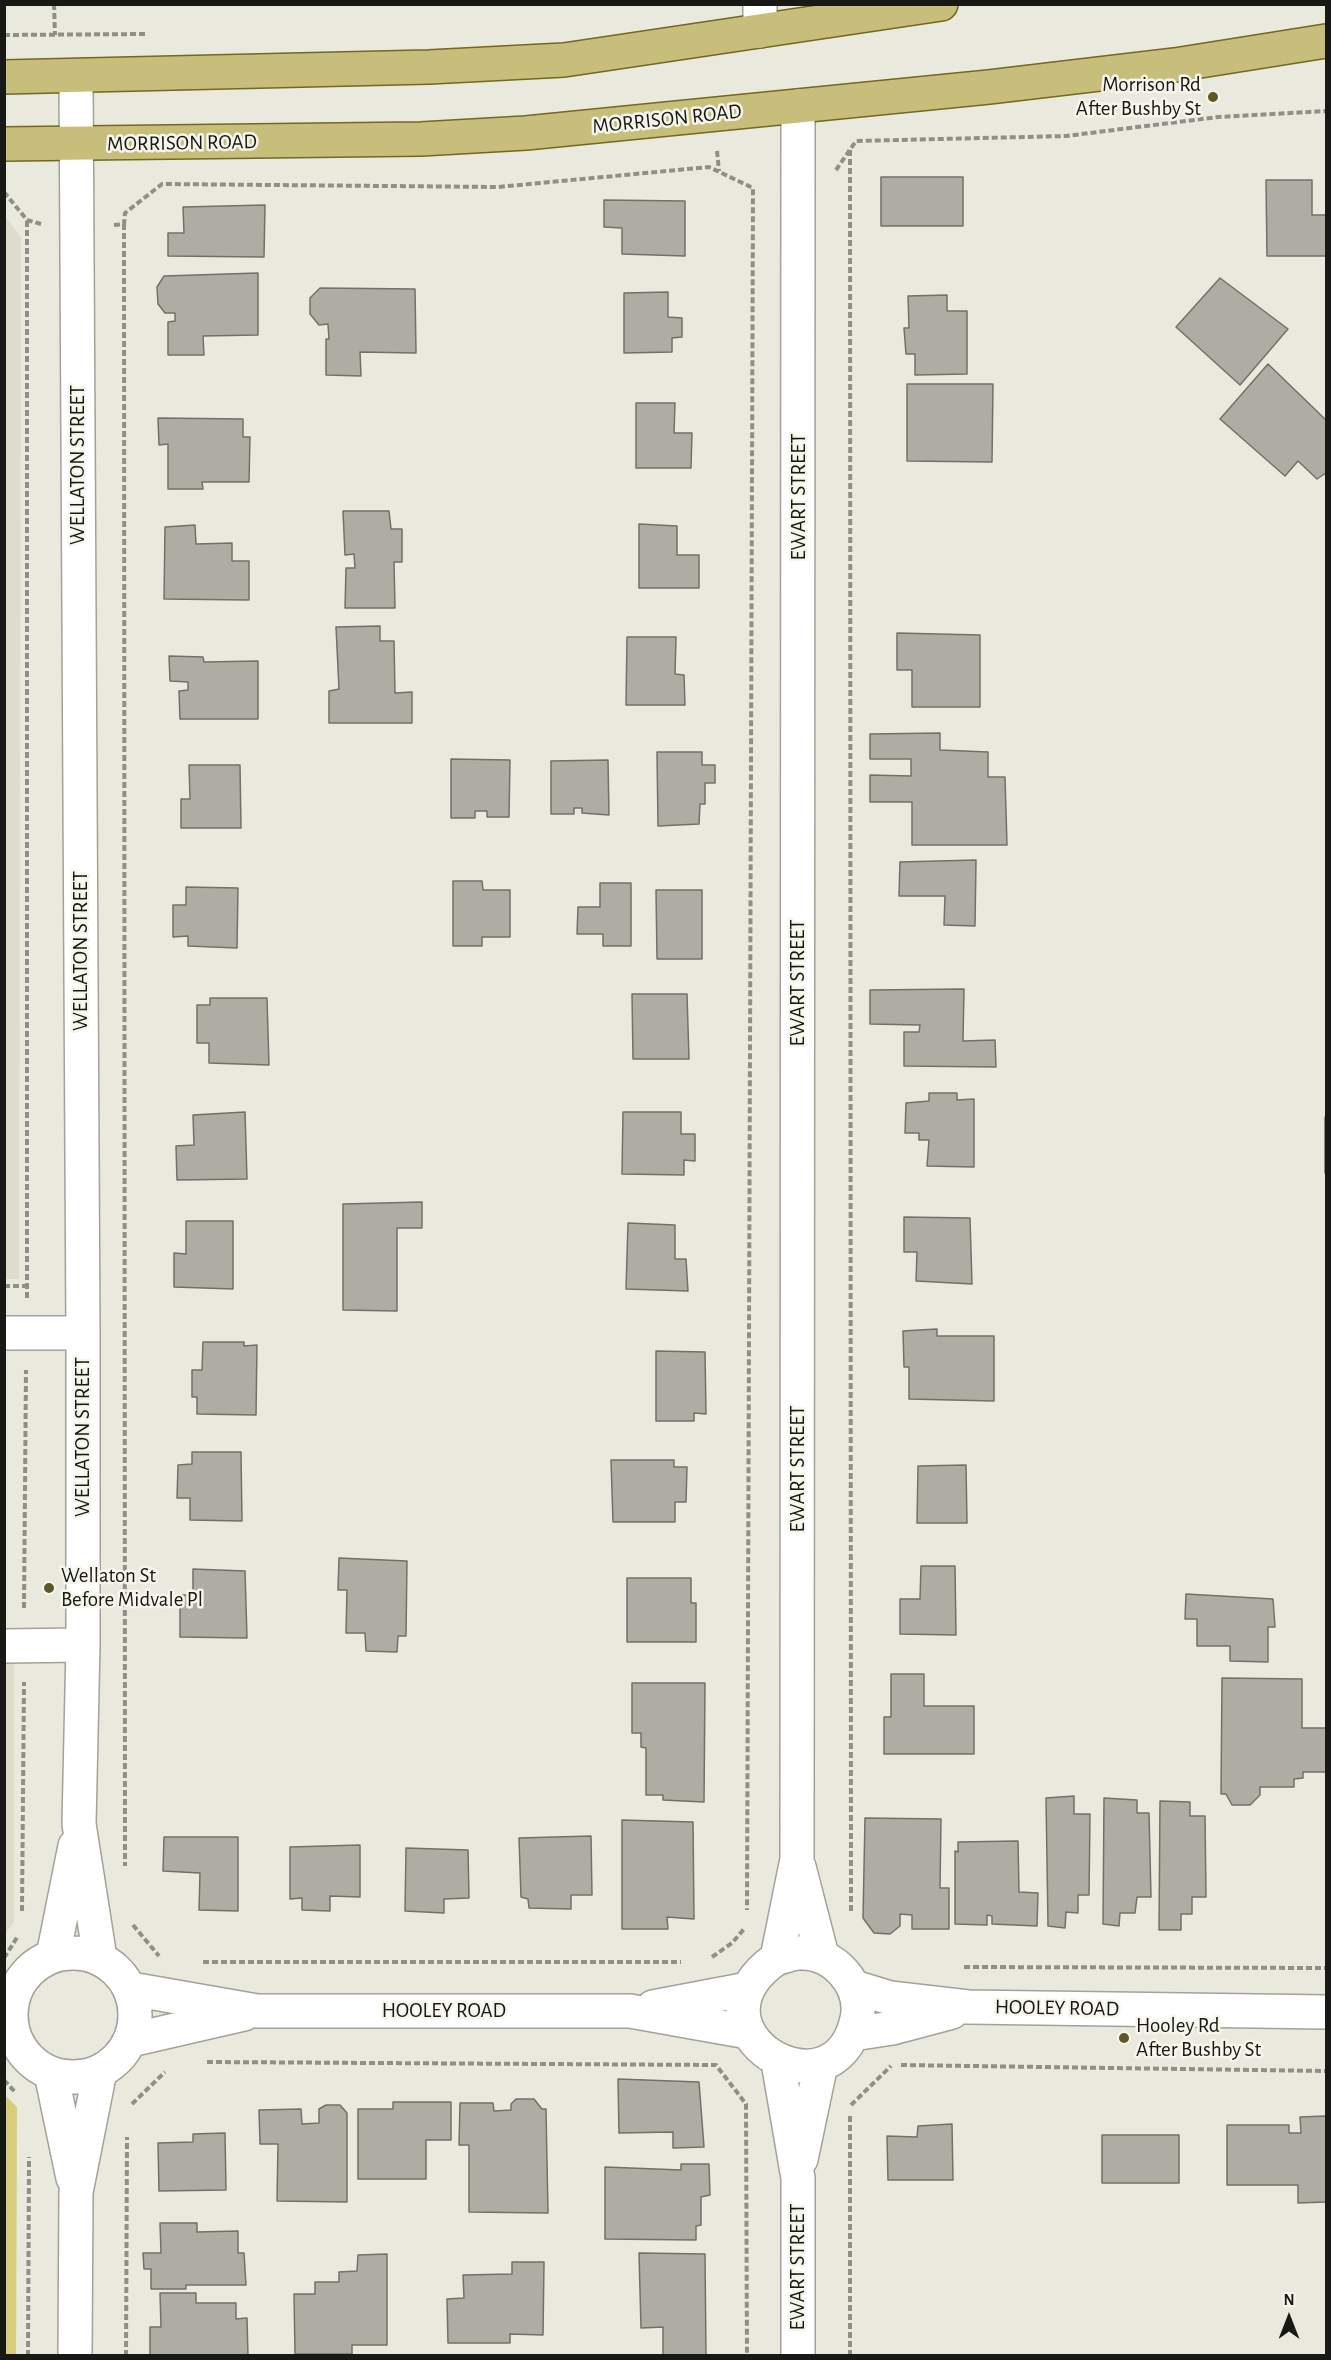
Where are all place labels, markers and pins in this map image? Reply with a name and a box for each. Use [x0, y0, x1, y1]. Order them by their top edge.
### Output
place label: Morrison Rd After Bushby St [1076, 72, 1201, 122]
marker: Morrison Rd After Bushby St [1206, 90, 1220, 104]
place label: Wellaton St Before Midvale Pl [61, 1563, 203, 1613]
marker: Wellaton St Before Midvale Pl [42, 1581, 56, 1595]
place label: Hooley Rd After Bushby St [1136, 2013, 1261, 2063]
marker: Hooley Rd After Bushby St [1117, 2031, 1131, 2045]

